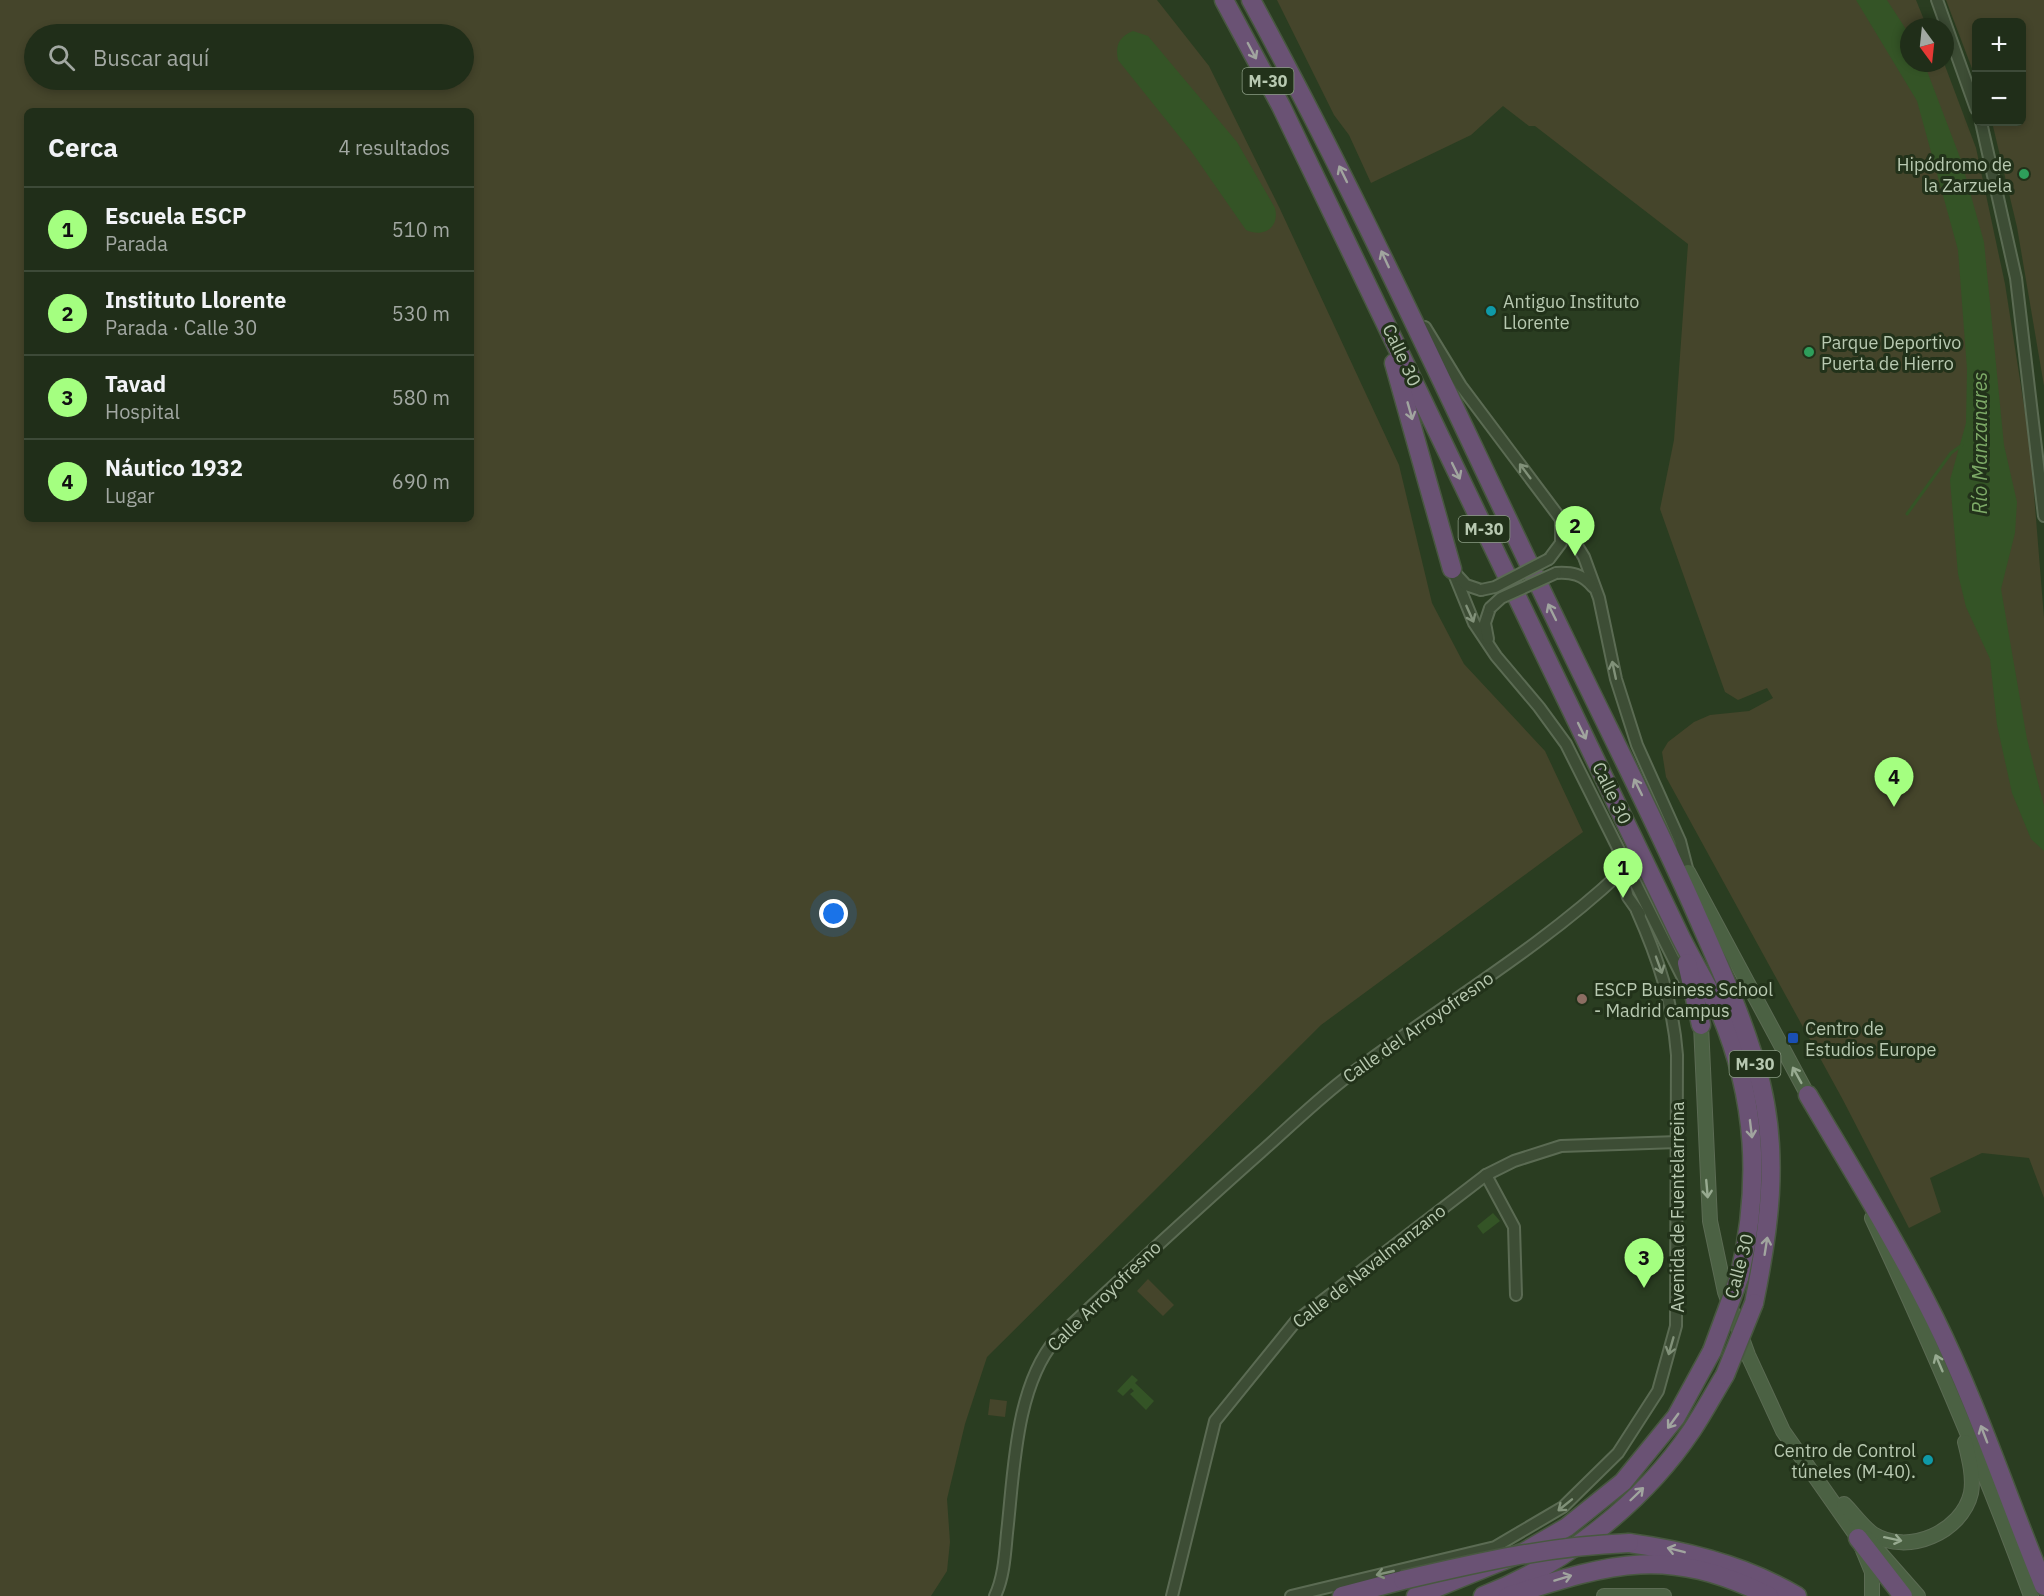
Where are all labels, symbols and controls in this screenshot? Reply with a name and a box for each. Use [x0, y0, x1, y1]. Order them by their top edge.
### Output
north arrow [1900, 18, 1954, 72]
map controls [1972, 18, 2026, 126]
button: + [1972, 18, 2026, 72]
search box [24, 24, 474, 90]
icon: search [45, 41, 78, 74]
one-way arrow [1247, 42, 1258, 60]
text: Buscar aquí [93, 43, 209, 72]
road number: M-30 [1242, 68, 1294, 94]
button: − [1972, 72, 2026, 126]
text: Cerca [48, 130, 118, 164]
text: 4 resultados [338, 134, 450, 161]
place label: Hipódromo de la Zarzuela [1897, 153, 2012, 197]
one-way arrow [1337, 166, 1348, 184]
marker: Hipódromo de la Zarzuela [2017, 167, 2031, 181]
text: Escuela ESCP [105, 201, 247, 230]
text: 1 [62, 216, 74, 243]
text: 510 m [392, 216, 450, 243]
text: Parada [105, 230, 168, 257]
one-way arrow [1378, 251, 1390, 269]
text: Instituto Llorente [105, 285, 286, 314]
place label: Antiguo Instituto Llorente [1503, 290, 1639, 334]
text: 2 [62, 300, 74, 327]
text: 530 m [392, 300, 450, 327]
marker: Antiguo Instituto Llorente [1484, 304, 1498, 318]
text: Parada · Calle 30 [105, 314, 257, 341]
street label: Calle 30 [1378, 320, 1426, 390]
place label: Parque Deportivo Puerta de Hierro [1821, 331, 1961, 375]
marker: Parque Deportivo Puerta de Hierro [1802, 345, 1816, 359]
text: Tavad [105, 369, 166, 398]
water label: Río Manzanares [1966, 372, 1993, 514]
text: 3 [62, 384, 74, 411]
text: 580 m [392, 384, 450, 411]
text: Hospital [105, 398, 180, 425]
one-way arrow [1405, 401, 1416, 420]
text: Náutico 1932 [105, 453, 243, 482]
one-way arrow [1450, 462, 1462, 479]
one-way arrow [1518, 464, 1531, 480]
text: 4 [62, 468, 74, 495]
text: 690 m [392, 468, 450, 495]
text: Lugar [105, 482, 155, 509]
pin: 2 [1556, 506, 1594, 556]
road number: M-30 [1458, 516, 1510, 542]
one-way arrow [1545, 604, 1557, 622]
one-way arrow [1465, 605, 1476, 623]
one-way arrow [1608, 661, 1619, 680]
one-way arrow [1576, 722, 1588, 740]
street label: Calle 30 [1587, 758, 1637, 828]
pin: 4 [1874, 758, 1914, 807]
one-way arrow [1631, 779, 1643, 797]
pin: 1 [1604, 848, 1642, 898]
your location [819, 899, 848, 928]
one-way arrow [1655, 955, 1666, 974]
street label: Calle del Arroyofresno [1338, 966, 1498, 1088]
place label: ESCP Business School - Madrid campus [1594, 978, 1773, 1022]
marker: ESCP Business School - Madrid campus [1575, 992, 1589, 1006]
place label: Centro de Estudios Europe [1805, 1017, 1936, 1061]
marker: Centro de Estudios Europe [1786, 1031, 1800, 1045]
road number: M-30 [1730, 1051, 1780, 1077]
one-way arrow [1791, 1067, 1802, 1085]
street label: Avenida de Fuentelarreina [1666, 1101, 1689, 1313]
one-way arrow [1745, 1119, 1756, 1139]
one-way arrow [1702, 1178, 1713, 1198]
street label: Calle de Navalmanzano [1288, 1199, 1450, 1333]
street label: Calle 30 [1719, 1231, 1759, 1301]
street label: Calle Arroyofresno [1042, 1236, 1166, 1356]
one-way arrow [1760, 1237, 1771, 1256]
pin: 3 [1624, 1238, 1664, 1288]
one-way arrow [1665, 1336, 1676, 1355]
one-way arrow [1933, 1355, 1944, 1373]
one-way arrow [1667, 1412, 1679, 1428]
one-way arrow [1978, 1425, 1989, 1444]
place label: Centro de Control túneles (M-40). [1774, 1439, 1916, 1483]
marker: Centro de Control túneles (M-40). [1921, 1453, 1935, 1467]
one-way arrow [1629, 1487, 1644, 1501]
one-way arrow [1557, 1498, 1573, 1511]
one-way arrow [1883, 1534, 1902, 1545]
one-way arrow [1667, 1544, 1686, 1556]
one-way arrow [1376, 1568, 1395, 1580]
one-way arrow [1553, 1572, 1572, 1583]

